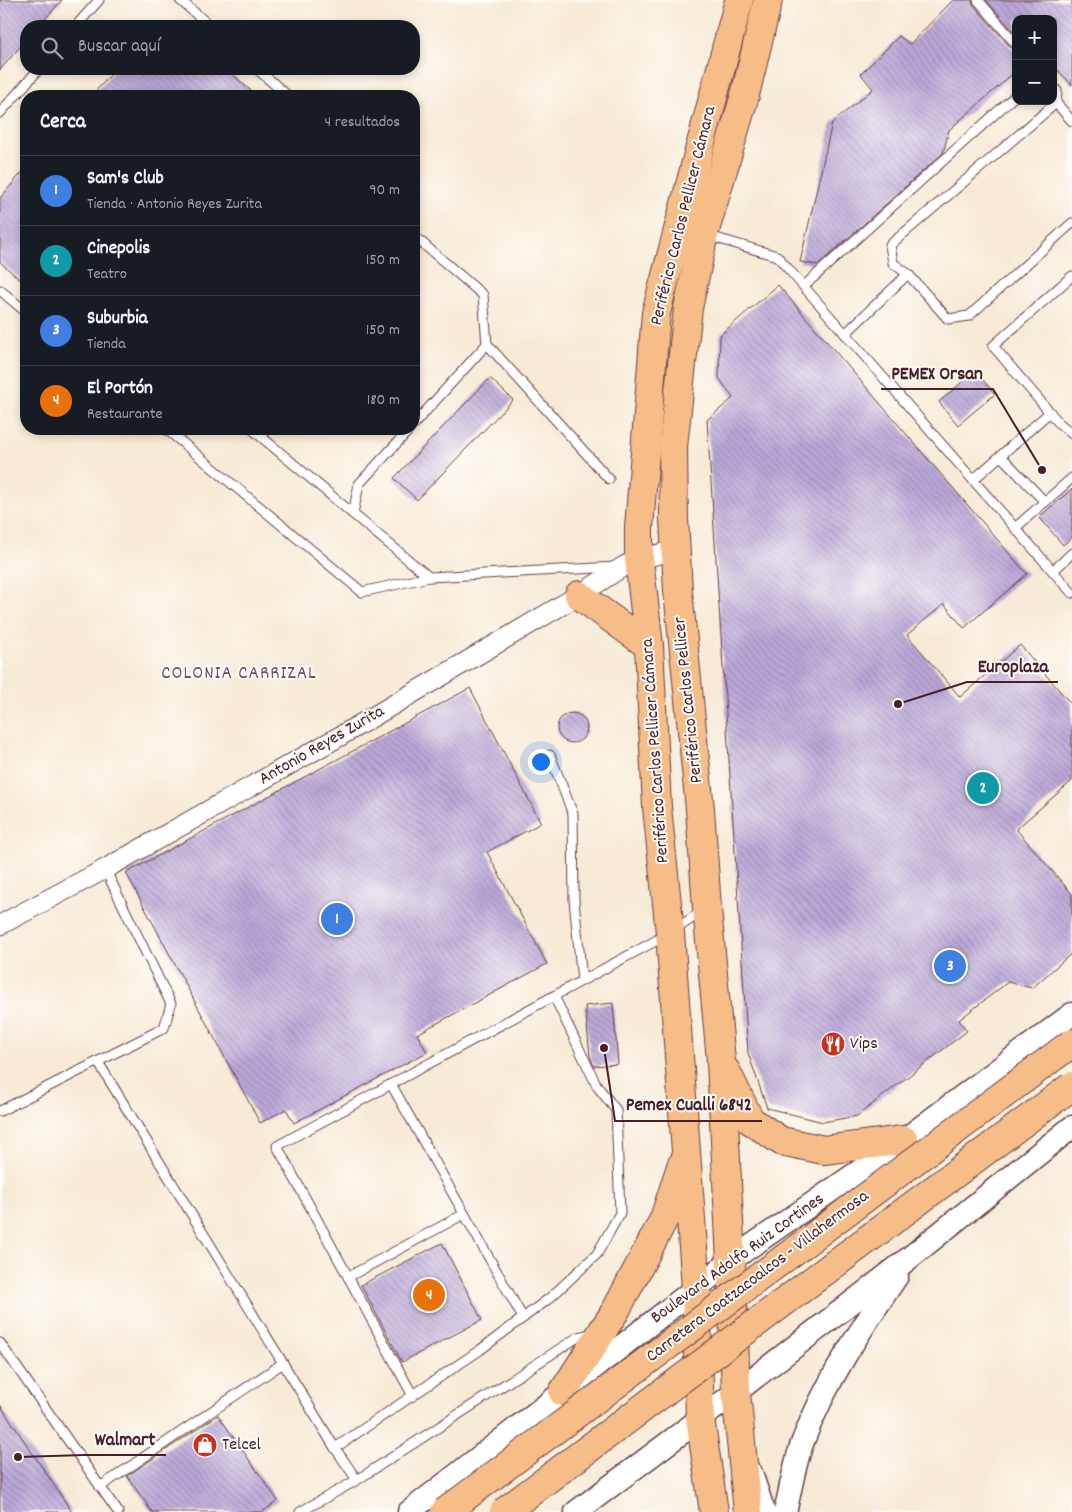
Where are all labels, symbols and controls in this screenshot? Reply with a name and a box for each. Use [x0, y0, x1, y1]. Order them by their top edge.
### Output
map controls [1012, 15, 1057, 105]
button: + [1012, 15, 1057, 60]
search box [20, 20, 420, 75]
icon: search [38, 34, 66, 62]
text: Buscar aquí [78, 34, 160, 61]
button: − [1012, 60, 1057, 105]
street label: Periférico Carlos Pellicer Cámara [645, 103, 724, 328]
text: Cerca [40, 108, 86, 138]
text: 4 resultados [325, 111, 400, 134]
text: Sam's Club [87, 166, 164, 193]
text: 1 [54, 179, 58, 202]
text: 90 m [369, 179, 400, 202]
text: Tienda · Antonio Reyes Zurita [87, 193, 262, 216]
text: Cinepolis [87, 236, 150, 263]
text: 2 [53, 249, 60, 272]
text: 150 m [366, 249, 400, 272]
text: Teatro [87, 263, 127, 286]
text: Suburbia [87, 306, 148, 333]
text: 3 [52, 319, 60, 342]
text: 150 m [366, 319, 400, 342]
text: Tienda [87, 333, 126, 356]
callout: PEMEX Orsan [881, 355, 993, 389]
text: PEMEX Orsan [891, 362, 983, 389]
text: El Portón [87, 376, 153, 403]
text: 4 [53, 389, 59, 412]
text: 180 m [367, 389, 400, 412]
text: Restaurante [87, 403, 163, 426]
street label: Periférico Carlos Pellicer [668, 615, 710, 784]
street label: Periférico Carlos Pellicer Cámara [636, 637, 676, 864]
callout: Europlaza [967, 648, 1058, 682]
text: Europlaza [978, 655, 1049, 682]
district label: COLONIA CARRIZAL [161, 661, 317, 688]
street label: Antonio Reyes Zurita [255, 700, 390, 792]
your location [528, 749, 554, 775]
pin: 2 [967, 769, 999, 807]
pin: 1 [321, 900, 353, 938]
pin: 3 [934, 947, 966, 985]
restaurant icon: Vips [820, 1031, 846, 1057]
place label: Vips [850, 1032, 878, 1057]
callout: Pemex Cualli 6842 [615, 1087, 762, 1121]
text: Pemex Cualli 6842 [626, 1093, 752, 1120]
street label: Carretera Coatzacoalcos - Villahermosa [641, 1185, 875, 1369]
street label: Boulevard Adolfo Ruiz Cortines [646, 1188, 830, 1330]
pin: 4 [413, 1276, 445, 1314]
callout: Walmart [85, 1421, 166, 1455]
text: Walmart [95, 1428, 155, 1455]
shop icon: Telcel [192, 1432, 218, 1458]
place label: Telcel [222, 1433, 262, 1458]

